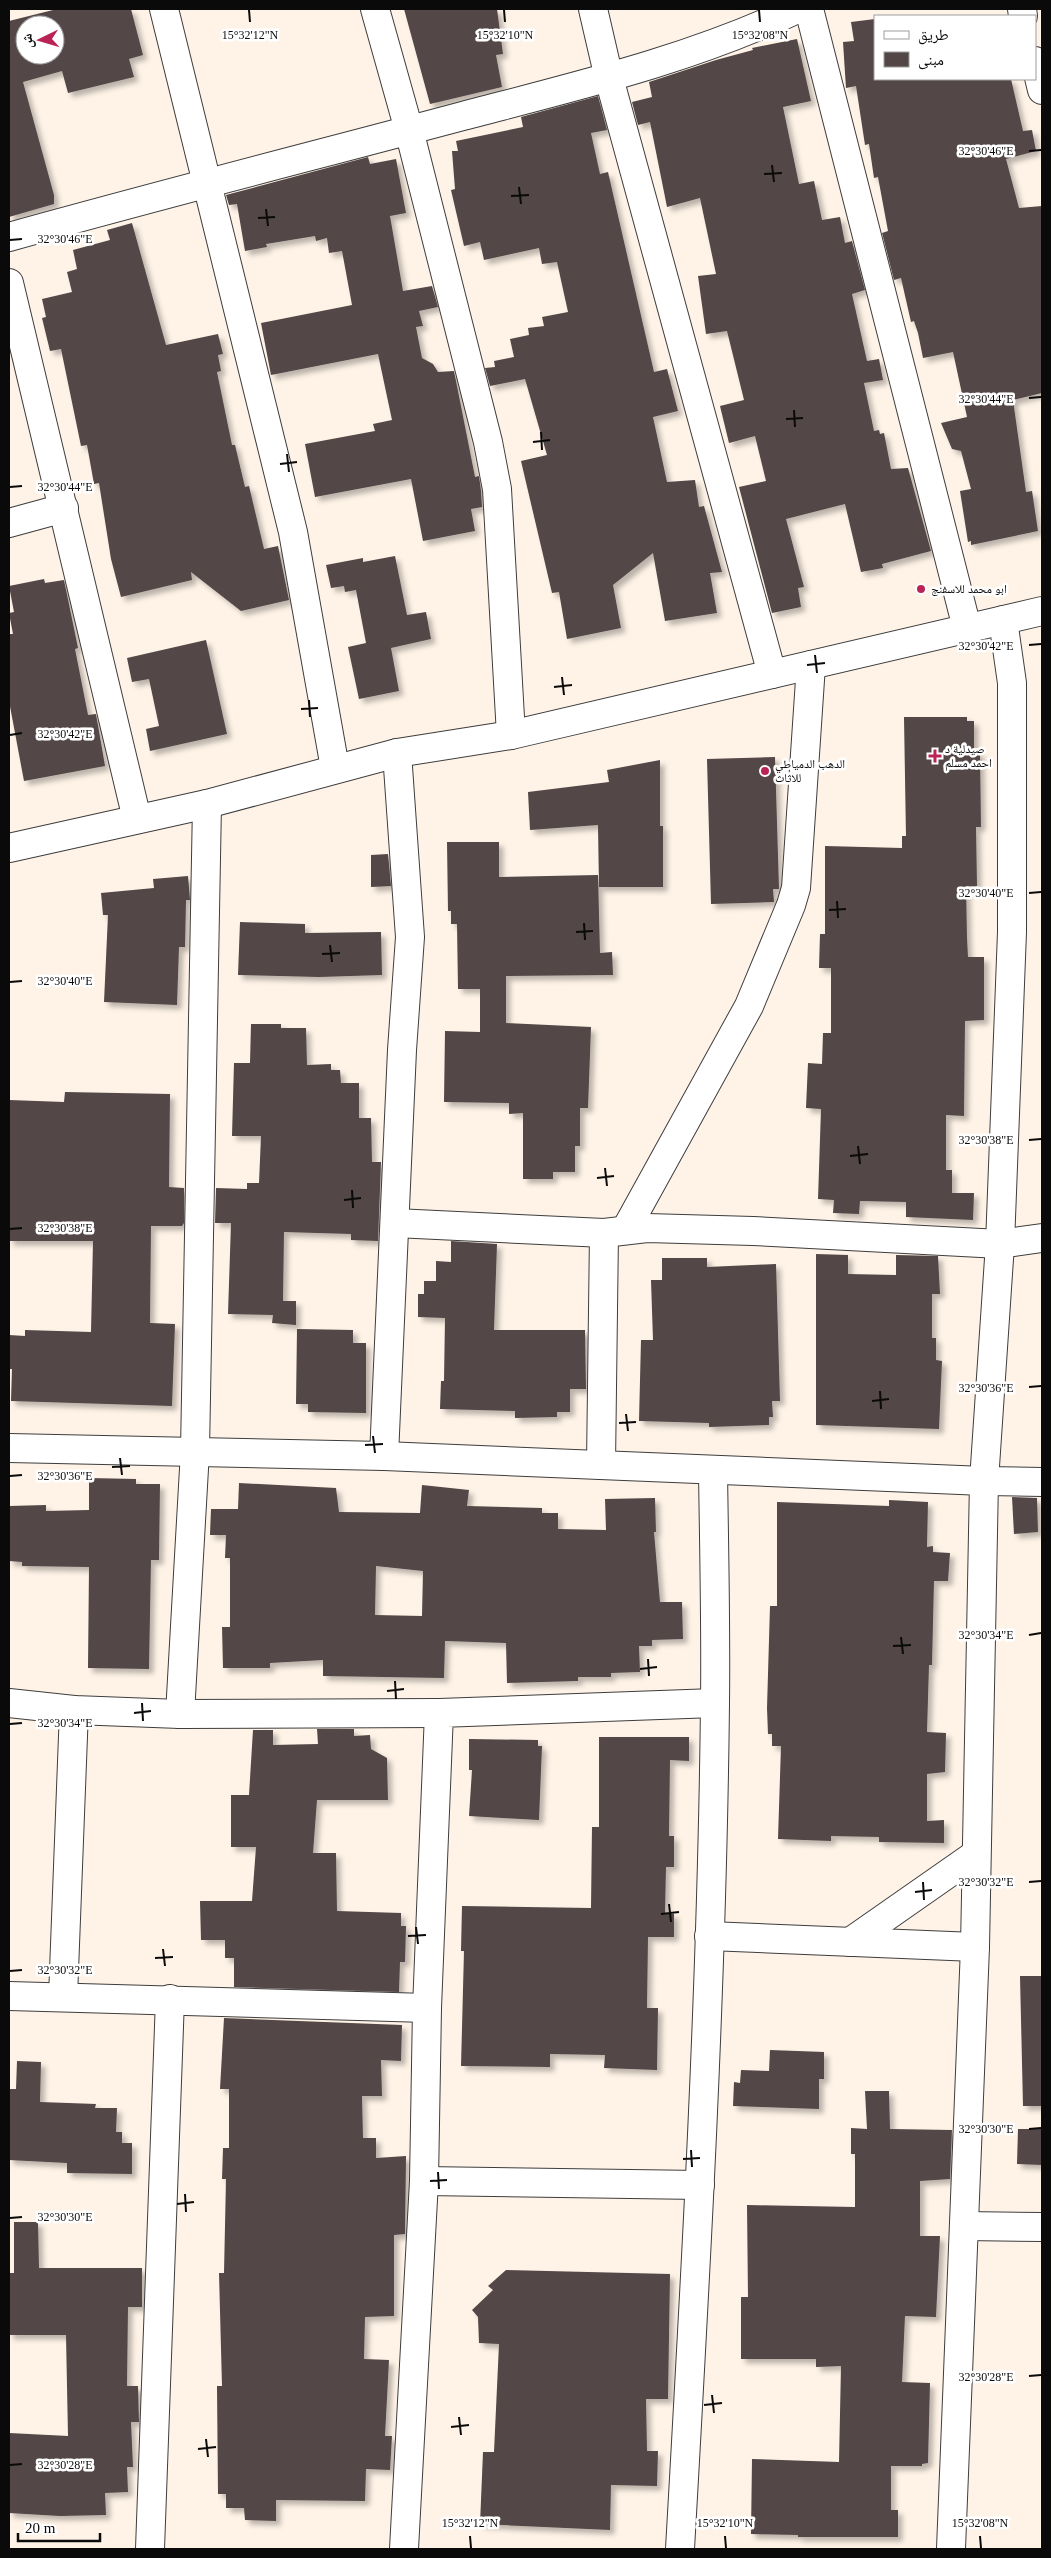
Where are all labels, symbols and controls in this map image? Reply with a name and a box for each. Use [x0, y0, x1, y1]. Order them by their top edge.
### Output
north arrow [15, 15, 65, 65]
legend [874, 15, 1036, 80]
text: طريق [918, 27, 949, 45]
text: 15°32'12"N [222, 28, 279, 42]
text: 15°32'10"N [477, 28, 534, 42]
text: 15°32'08"N [732, 28, 789, 42]
text: ش [19, 33, 37, 49]
text: مبنى [918, 52, 944, 70]
text: 32°30'46"E [958, 144, 1014, 158]
text: 32°30'46"E [37, 232, 93, 246]
text: 32°30'44"E [958, 392, 1014, 406]
text: 32°30'44"E [37, 480, 93, 494]
place label: ابو محمد للاسفنج [931, 582, 1007, 596]
marker: ابو محمد للاسفنج [915, 583, 927, 595]
text: 32°30'42"E [958, 639, 1014, 653]
text: 32°30'42"E [37, 727, 93, 741]
place label: صيدلية د احمد مسلم [945, 742, 992, 771]
marker: صيدلية د احمد مسلم [929, 750, 941, 762]
place label: الدهب الدمياطي للاثاث [775, 757, 845, 785]
marker: الدهب الدمياطي للاثاث [759, 765, 771, 777]
text: 32°30'40"E [958, 886, 1014, 900]
text: 32°30'40"E [37, 974, 93, 988]
text: 32°30'38"E [958, 1133, 1014, 1147]
text: 32°30'38"E [37, 1221, 93, 1235]
text: 32°30'36"E [958, 1381, 1014, 1395]
text: 32°30'36"E [37, 1469, 93, 1483]
text: 32°30'34"E [958, 1628, 1014, 1642]
text: 32°30'34"E [37, 1716, 93, 1730]
text: 32°30'32"E [958, 1875, 1014, 1889]
text: 32°30'32"E [37, 1963, 93, 1977]
text: 32°30'30"E [958, 2122, 1014, 2136]
text: 32°30'30"E [37, 2210, 93, 2224]
text: 32°30'28"E [958, 2370, 1014, 2384]
text: 32°30'28"E [37, 2458, 93, 2472]
scale bar [18, 2510, 100, 2542]
text: 15°32'12"N [442, 2516, 499, 2530]
text: 15°32'10"N [697, 2516, 754, 2530]
text: 15°32'08"N [952, 2516, 1009, 2530]
text: 20 m [25, 2520, 56, 2536]

